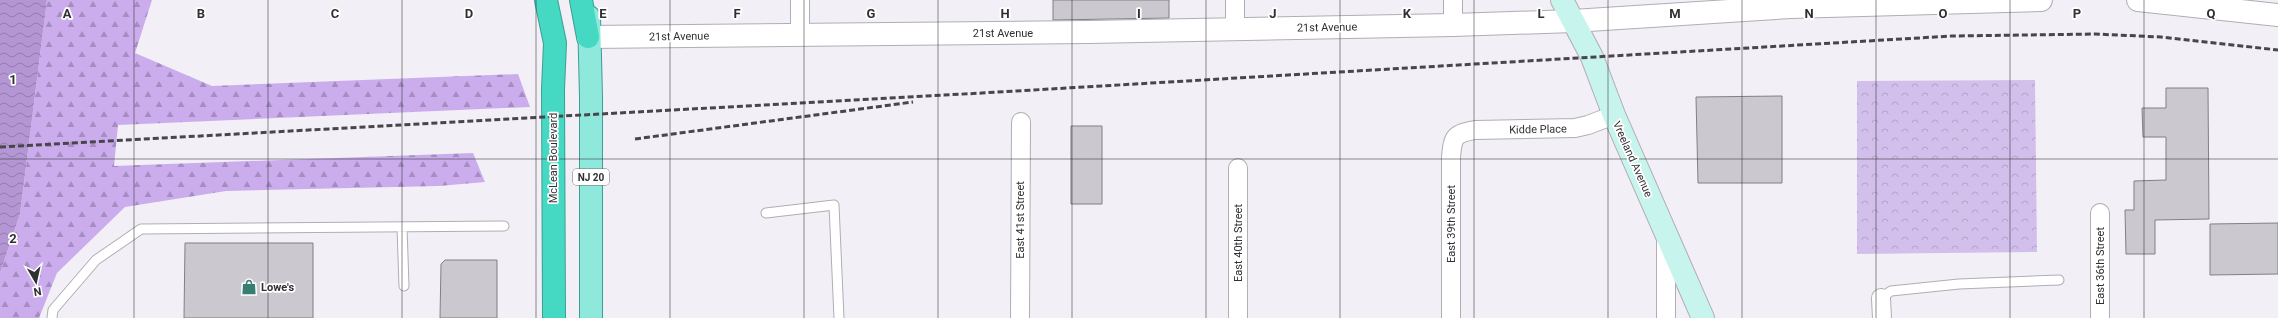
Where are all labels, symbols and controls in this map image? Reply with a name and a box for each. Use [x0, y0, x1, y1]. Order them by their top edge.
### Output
text: A [63, 6, 72, 21]
text: B [197, 6, 205, 21]
text: C [331, 6, 340, 21]
text: D [465, 6, 473, 21]
text: E [599, 6, 607, 21]
text: F [733, 6, 741, 21]
text: G [867, 6, 876, 21]
text: H [1000, 6, 1010, 21]
text: I [1137, 6, 1141, 21]
text: J [1269, 6, 1277, 21]
text: K [1403, 6, 1412, 21]
text: L [1537, 6, 1545, 21]
text: M [1669, 6, 1681, 21]
text: N [1804, 6, 1814, 21]
text: O [1939, 6, 1948, 21]
text: P [2073, 6, 2081, 21]
text: Q [2207, 6, 2216, 21]
street label: 21st Avenue [1297, 20, 1357, 35]
street label: 21st Avenue [973, 27, 1033, 40]
street label: 21st Avenue [649, 29, 709, 44]
text: 1 [9, 72, 17, 87]
street label: McLean Boulevard [547, 113, 560, 203]
street label: Vreeland Avenue [1610, 119, 1655, 199]
street label: Kidde Place [1509, 122, 1567, 137]
road number: NJ 20 [573, 169, 609, 185]
street label: East 41st Street [1014, 181, 1027, 259]
street label: East 39th Street [1445, 185, 1458, 263]
street label: East 40th Street [1232, 204, 1245, 282]
street label: East 36th Street [2094, 227, 2107, 305]
text: 2 [9, 231, 17, 246]
north arrow [16, 262, 56, 302]
shop icon: Lowe's [240, 278, 258, 296]
place label: Lowe's [261, 281, 294, 294]
text: N [32, 284, 42, 298]

